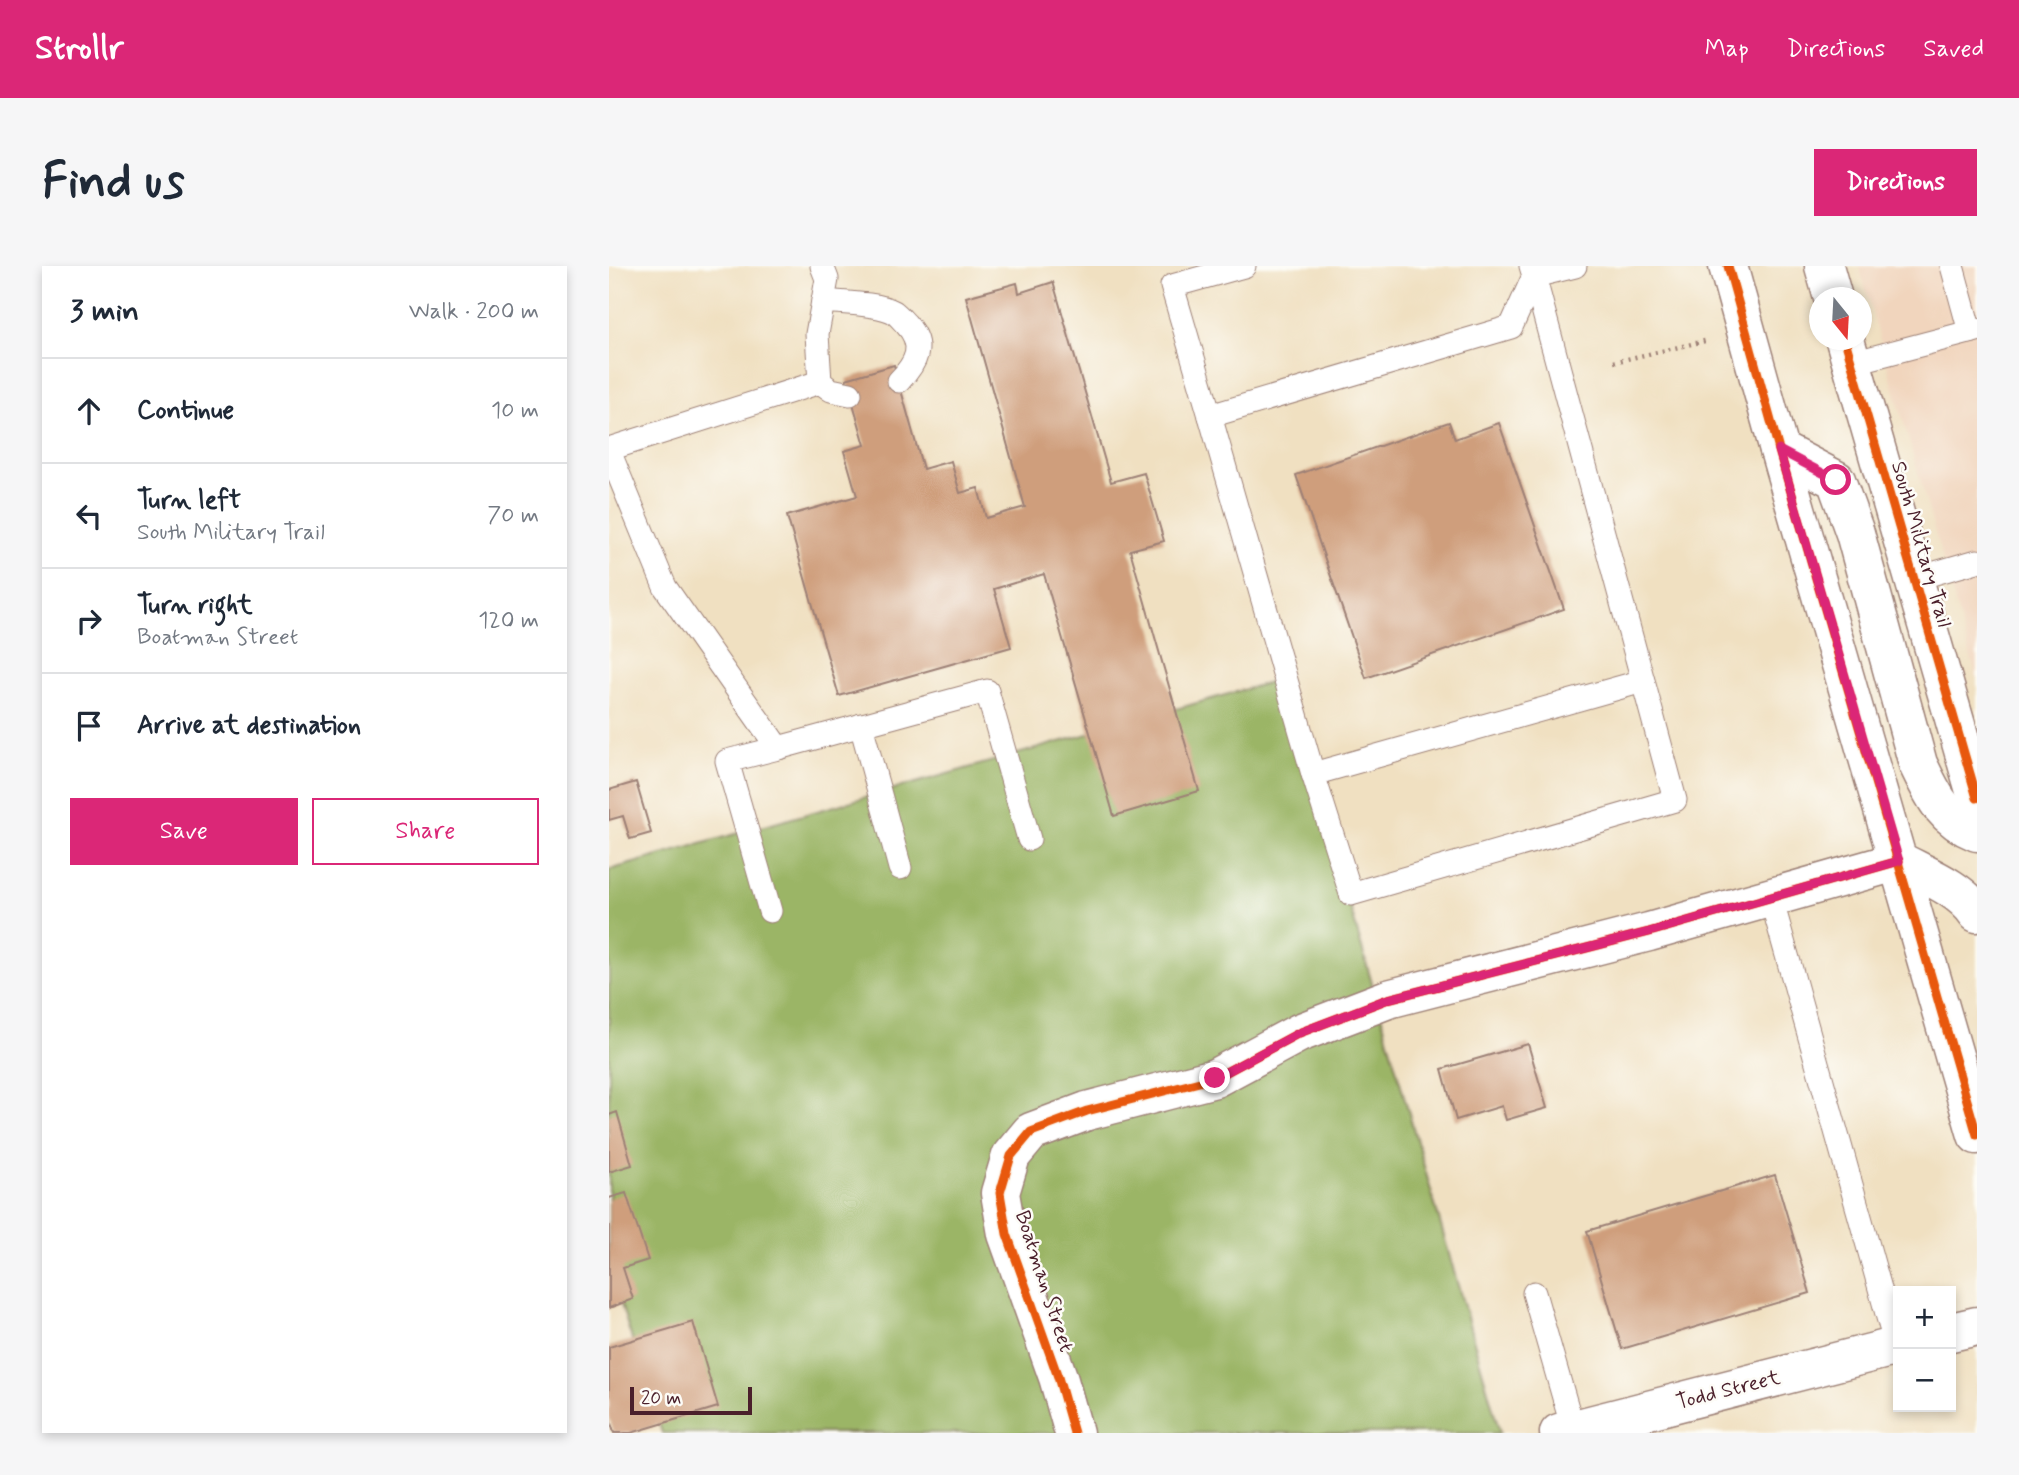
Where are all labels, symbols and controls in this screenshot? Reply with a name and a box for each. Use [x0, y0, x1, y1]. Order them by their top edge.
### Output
text: Strollr [35, 27, 124, 71]
text: Map [1705, 34, 1749, 65]
text: Directions [1787, 34, 1885, 65]
text: Saved [1923, 34, 1984, 65]
button: Directions [1814, 149, 1977, 216]
text: Find us [42, 150, 185, 215]
north arrow [1809, 287, 1872, 350]
text: 3 min [70, 292, 139, 331]
text: Walk · 200 m [409, 297, 539, 327]
icon: ahead [70, 392, 108, 430]
text: Continue [137, 394, 234, 428]
text: 10 m [491, 396, 539, 426]
street label: South Military Trail [1884, 458, 1958, 631]
route start [1820, 464, 1851, 495]
text: Turn left [137, 484, 241, 518]
icon: left [70, 497, 108, 535]
text: 70 m [487, 501, 539, 531]
text: South Military Trail [137, 518, 325, 548]
text: Turn right [137, 589, 253, 623]
icon: right [70, 602, 108, 640]
text: 120 m [478, 606, 539, 636]
text: Boatman Street [137, 623, 298, 653]
icon: arrive [70, 707, 108, 745]
text: Arrive at destination [137, 709, 361, 743]
button: Save [70, 798, 298, 865]
button: Share [312, 798, 539, 865]
route end [1199, 1062, 1230, 1093]
street label: Boatman Street [1008, 1207, 1080, 1356]
map controls [1893, 1286, 1956, 1412]
button: + [1893, 1286, 1956, 1349]
button: − [1893, 1349, 1956, 1412]
street label: Todd Street [1673, 1363, 1784, 1416]
scale bar [630, 1384, 753, 1416]
text: 20 m [641, 1386, 681, 1411]

